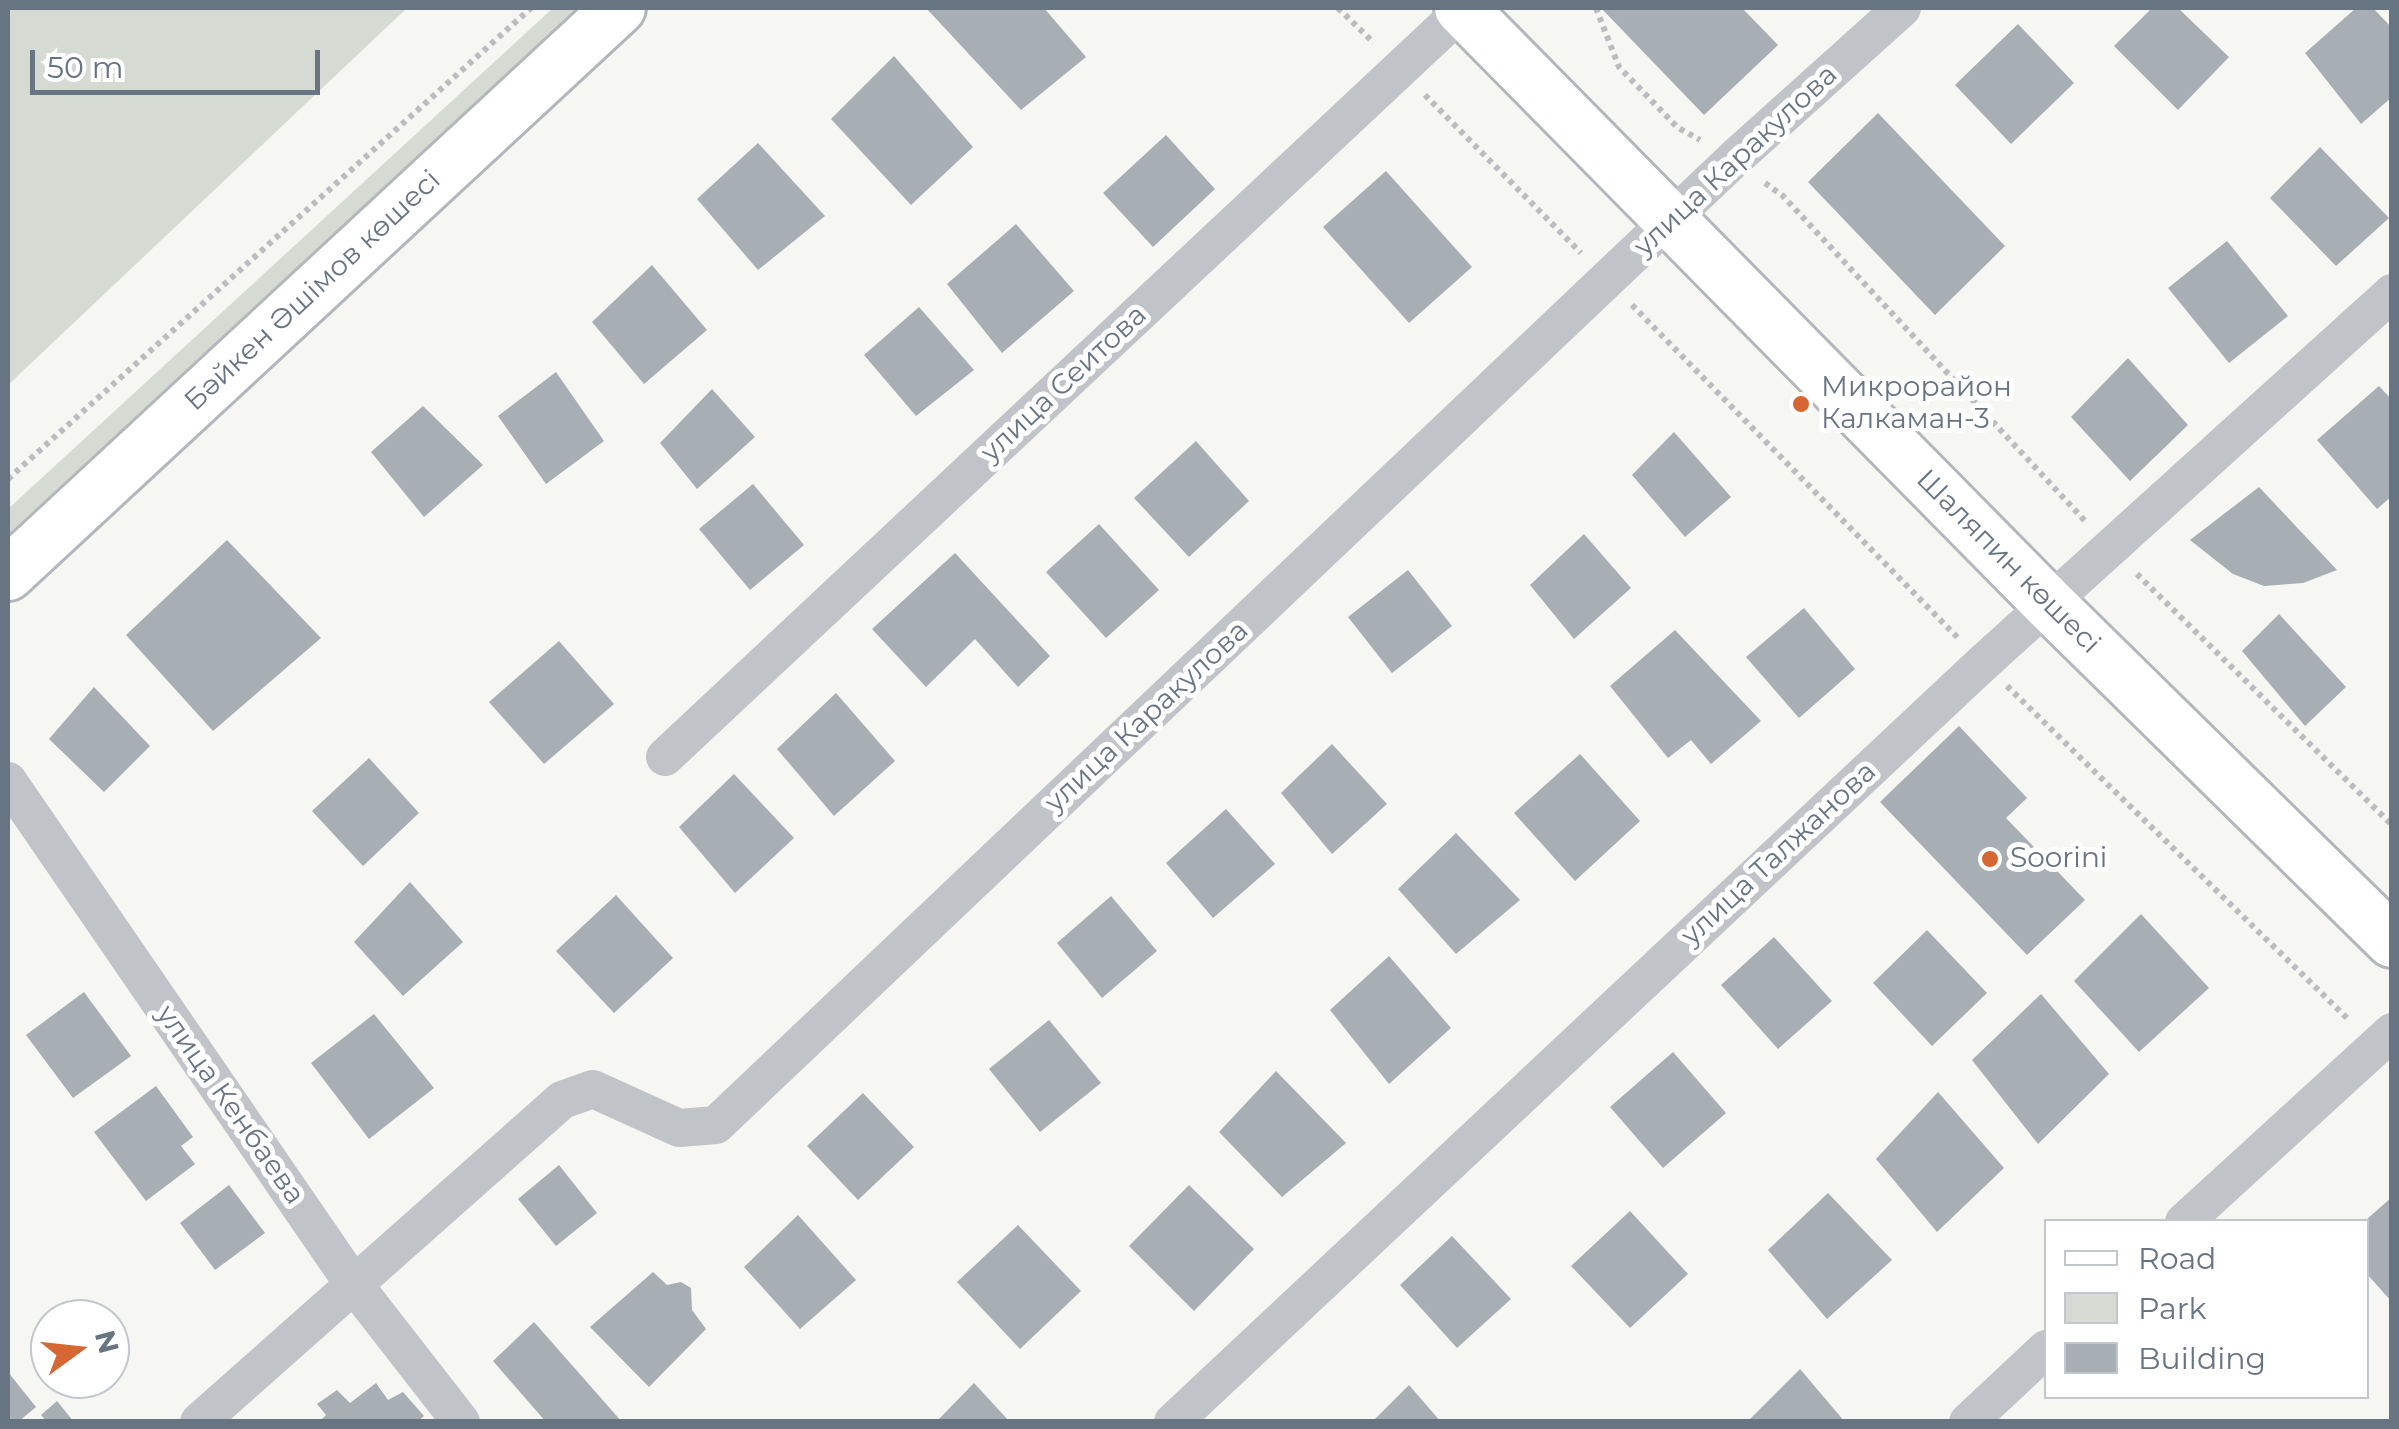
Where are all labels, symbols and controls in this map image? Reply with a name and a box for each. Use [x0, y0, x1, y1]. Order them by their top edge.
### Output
scale bar [35, 30, 325, 92]
text: 50 m [47, 49, 124, 86]
street label: улица Каракулова [1628, 58, 1844, 264]
street label: Бәйкен Әшімов көшесі [178, 164, 448, 418]
street label: улица Сеитова [974, 299, 1154, 469]
place label: Микрорайон Калкаман-3 [1821, 371, 2012, 437]
marker: Микрорайон Калкаман-3 [1790, 393, 1812, 415]
street label: Шаляпин көшесі [1909, 463, 2107, 661]
street label: улица Каракулова [1039, 614, 1255, 820]
street label: улица Талжанова [1675, 755, 1883, 953]
place label: Soorini [2010, 842, 2107, 876]
marker: Soorini [1979, 848, 2001, 870]
street label: улица Кенбаева [149, 999, 311, 1211]
legend [2044, 1219, 2369, 1399]
text: Road [2138, 1240, 2216, 1277]
text: Park [2138, 1290, 2207, 1327]
north arrow [30, 1299, 130, 1399]
text: N [88, 1326, 126, 1357]
text: Building [2138, 1340, 2266, 1377]

